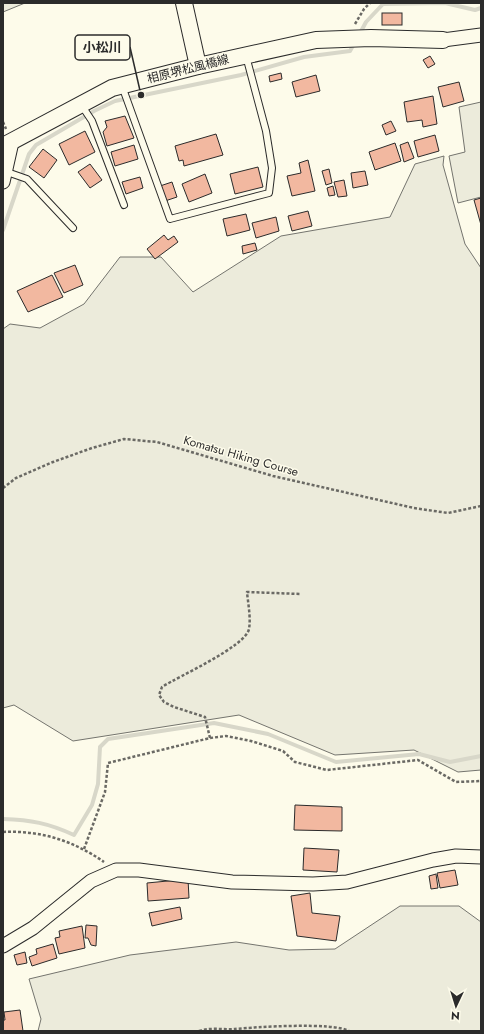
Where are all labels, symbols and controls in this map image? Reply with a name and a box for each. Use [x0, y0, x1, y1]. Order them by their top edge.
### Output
callout: 小松川 [75, 35, 130, 60]
text: 小松川 [82, 38, 122, 57]
street label: 相原堺松風橋線 [145, 50, 231, 88]
street label: Komatsu Hiking Course [181, 431, 301, 481]
north arrow [436, 986, 476, 1026]
text: N [450, 1008, 460, 1024]

